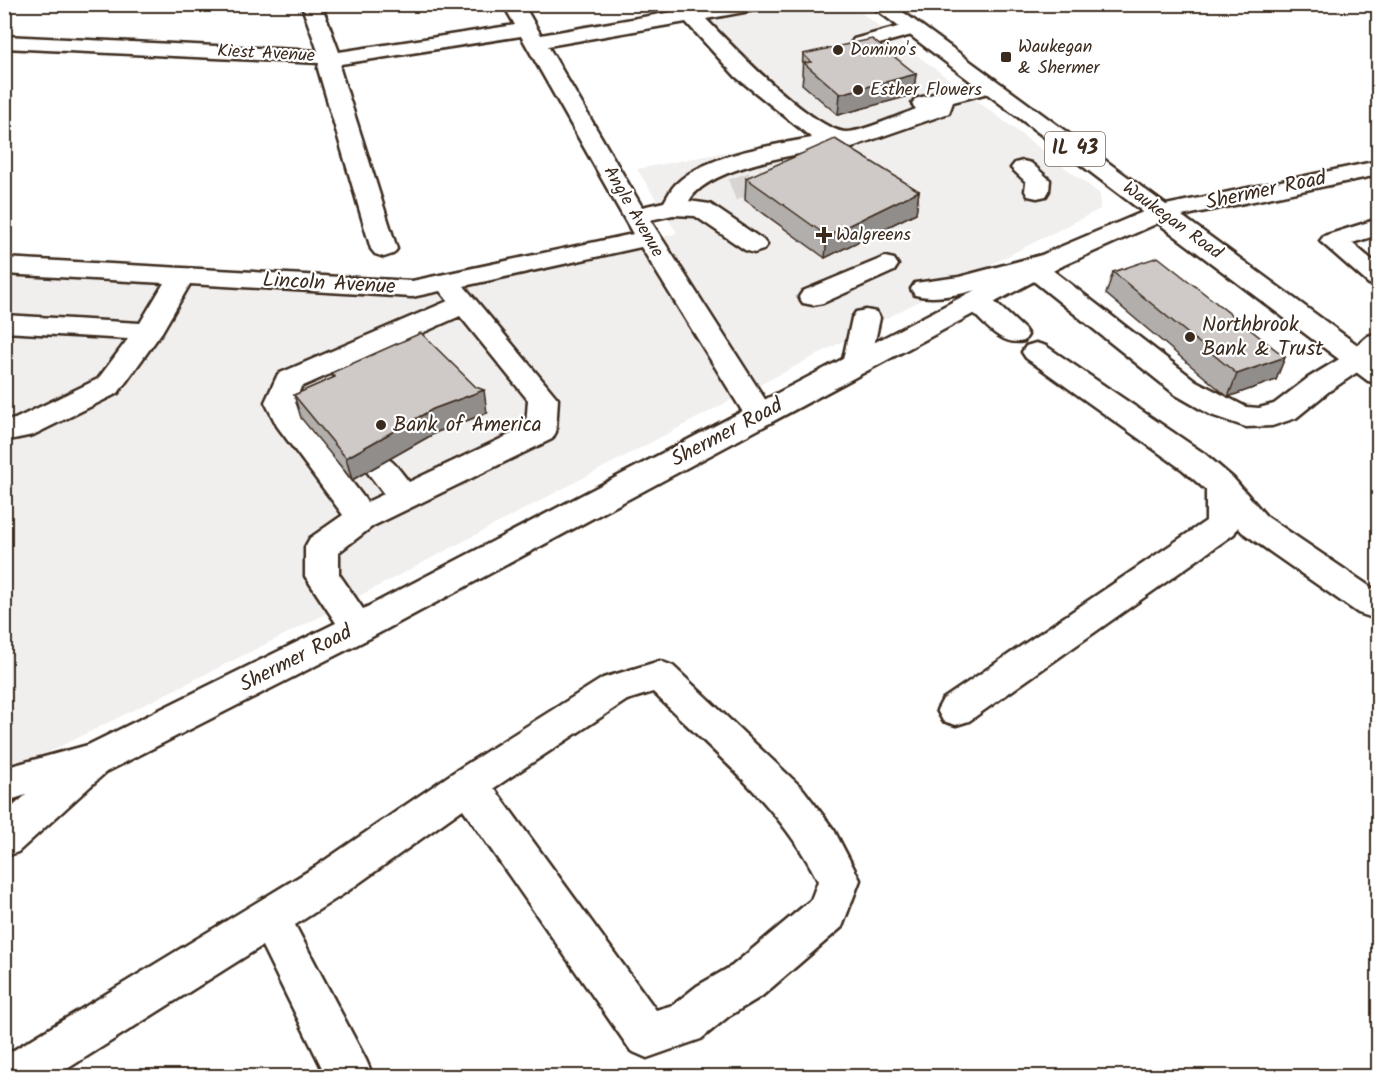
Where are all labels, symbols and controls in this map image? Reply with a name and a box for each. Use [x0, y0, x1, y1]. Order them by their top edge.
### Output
place label: Waukegan & Shermer [1018, 33, 1101, 83]
place label: Domino's [850, 36, 917, 65]
street label: Kiest Avenue [216, 37, 316, 71]
marker: Domino's [831, 43, 845, 57]
marker: Waukegan & Shermer [999, 50, 1013, 64]
place label: Esther Flowers [870, 76, 982, 105]
marker: Esther Flowers [851, 83, 865, 97]
road number: IL 43 [1045, 132, 1105, 166]
street label: Angle Avenue [595, 161, 671, 263]
street label: Shermer Road [1203, 162, 1330, 220]
street label: Waukegan Road [1116, 175, 1229, 268]
place label: Walgreens [836, 221, 911, 250]
marker: Walgreens [817, 228, 831, 242]
street label: Lincoln Avenue [262, 264, 397, 304]
place label: Northbrook Bank & Trust [1202, 309, 1324, 366]
marker: Northbrook Bank & Trust [1183, 330, 1197, 344]
street label: Shermer Road [665, 389, 789, 476]
place label: Bank of America [393, 409, 542, 442]
marker: Bank of America [374, 418, 388, 432]
street label: Shermer Road [234, 616, 359, 701]

